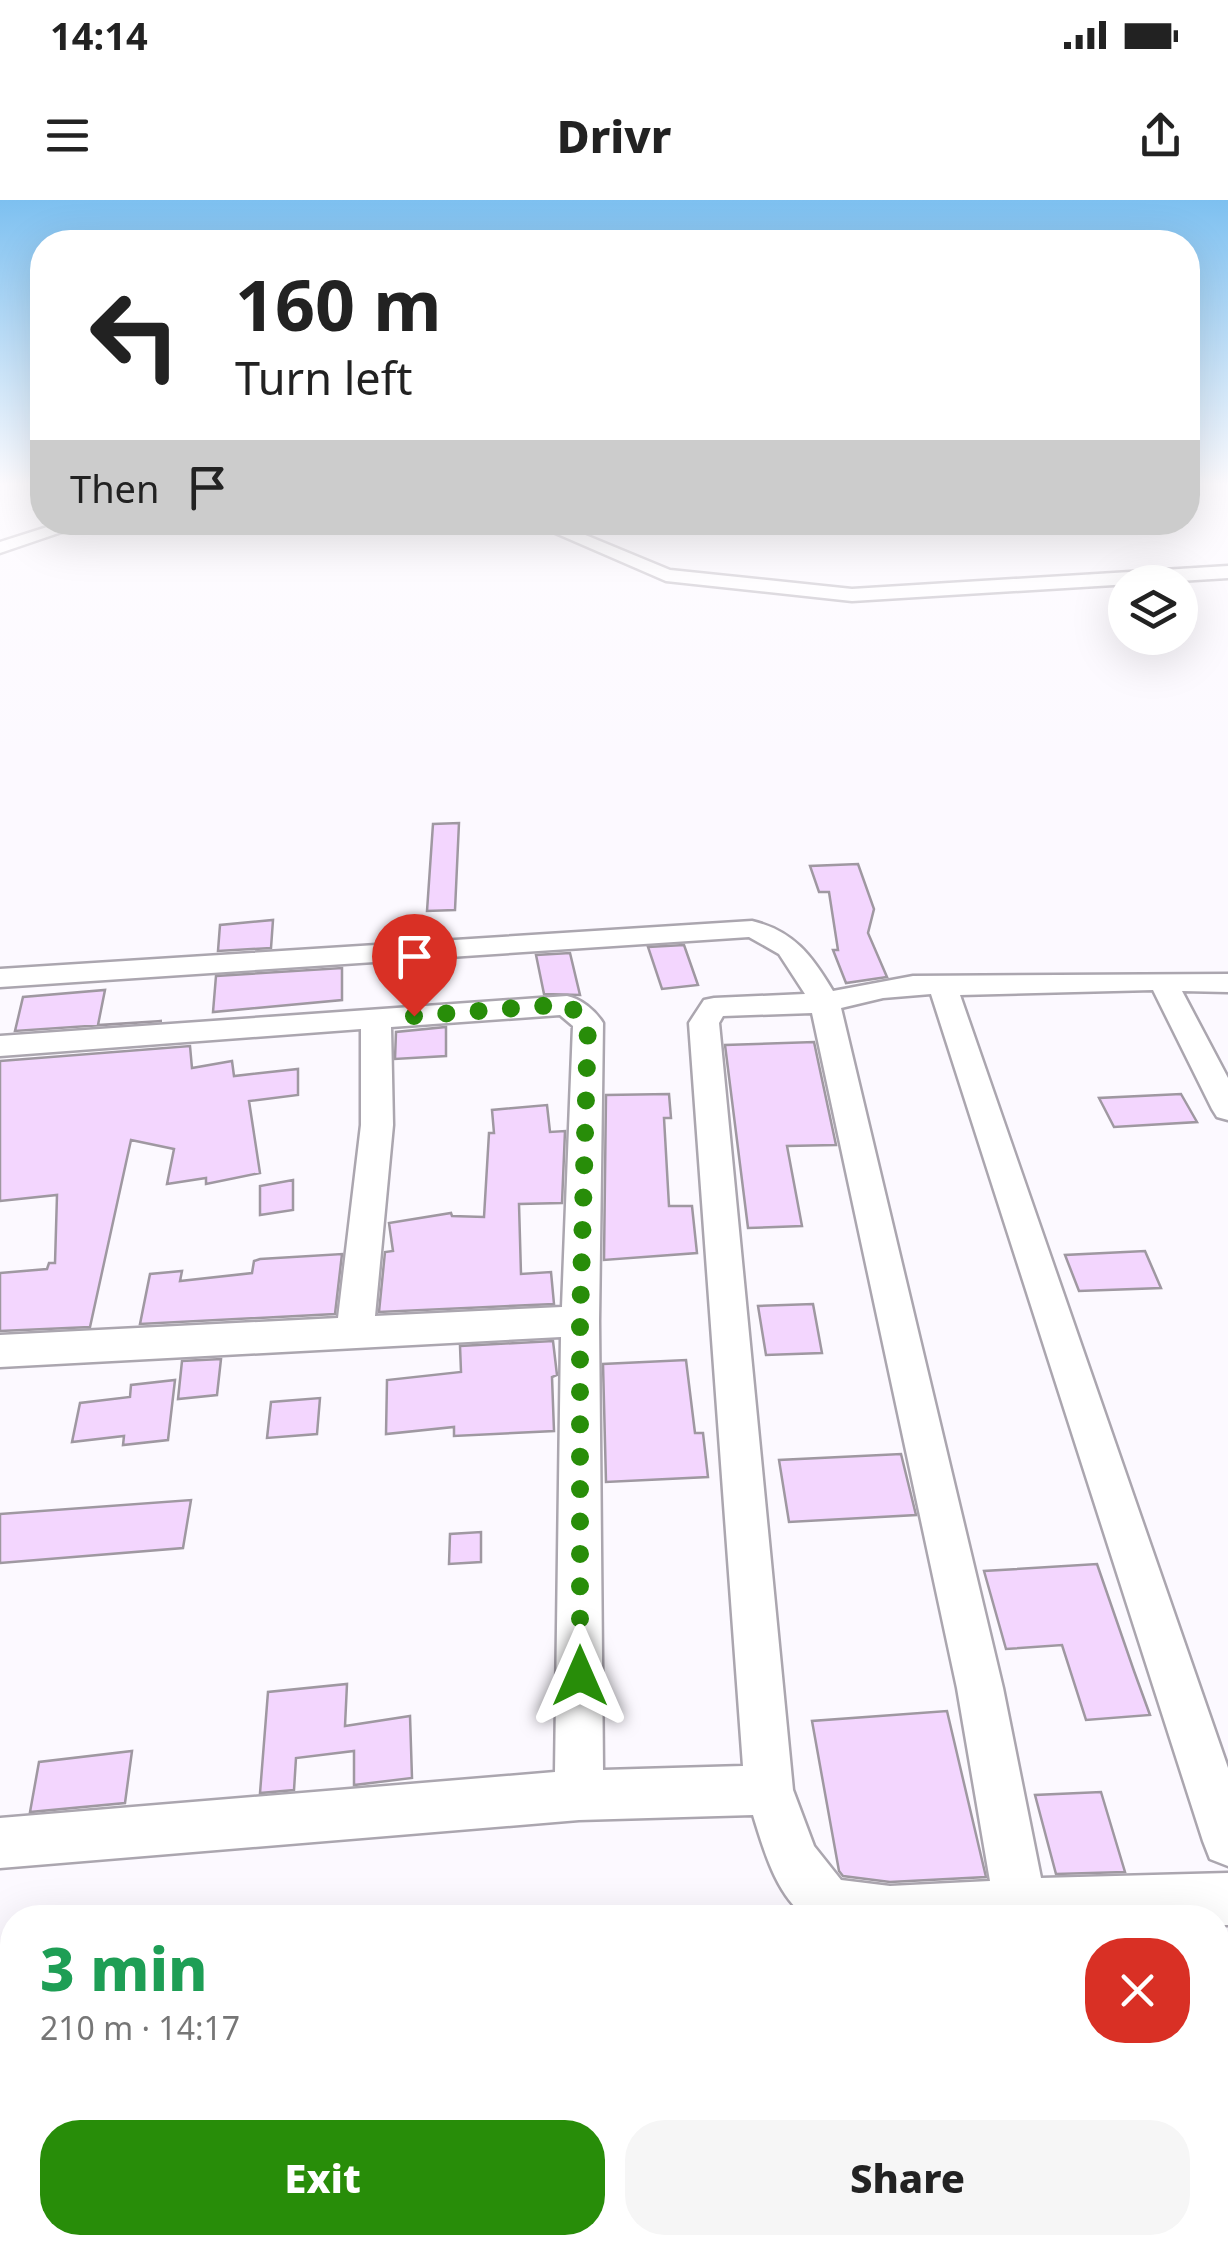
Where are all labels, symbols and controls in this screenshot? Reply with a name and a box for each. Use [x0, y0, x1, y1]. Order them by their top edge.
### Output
text: 14:14 [50, 9, 148, 61]
text: Drivr [557, 105, 671, 166]
icon: menu [40, 108, 95, 163]
icon: share [1133, 108, 1188, 163]
text: 160 m [235, 256, 442, 352]
icon: left [70, 270, 200, 400]
text: Turn left [235, 347, 412, 408]
icon: arrive [180, 460, 235, 515]
text: Then [70, 462, 160, 514]
map controls [1108, 565, 1198, 655]
button: layers [1108, 565, 1198, 655]
pin [372, 914, 457, 1017]
icon: arrive [387, 929, 442, 984]
position arrow [528, 1624, 632, 1728]
text: 3 min [40, 1927, 208, 2009]
button: close [1085, 1938, 1190, 2043]
text: 210 m · 14:17 [40, 2006, 240, 2049]
button: Exit [40, 2120, 605, 2235]
button: Share [625, 2120, 1190, 2235]

